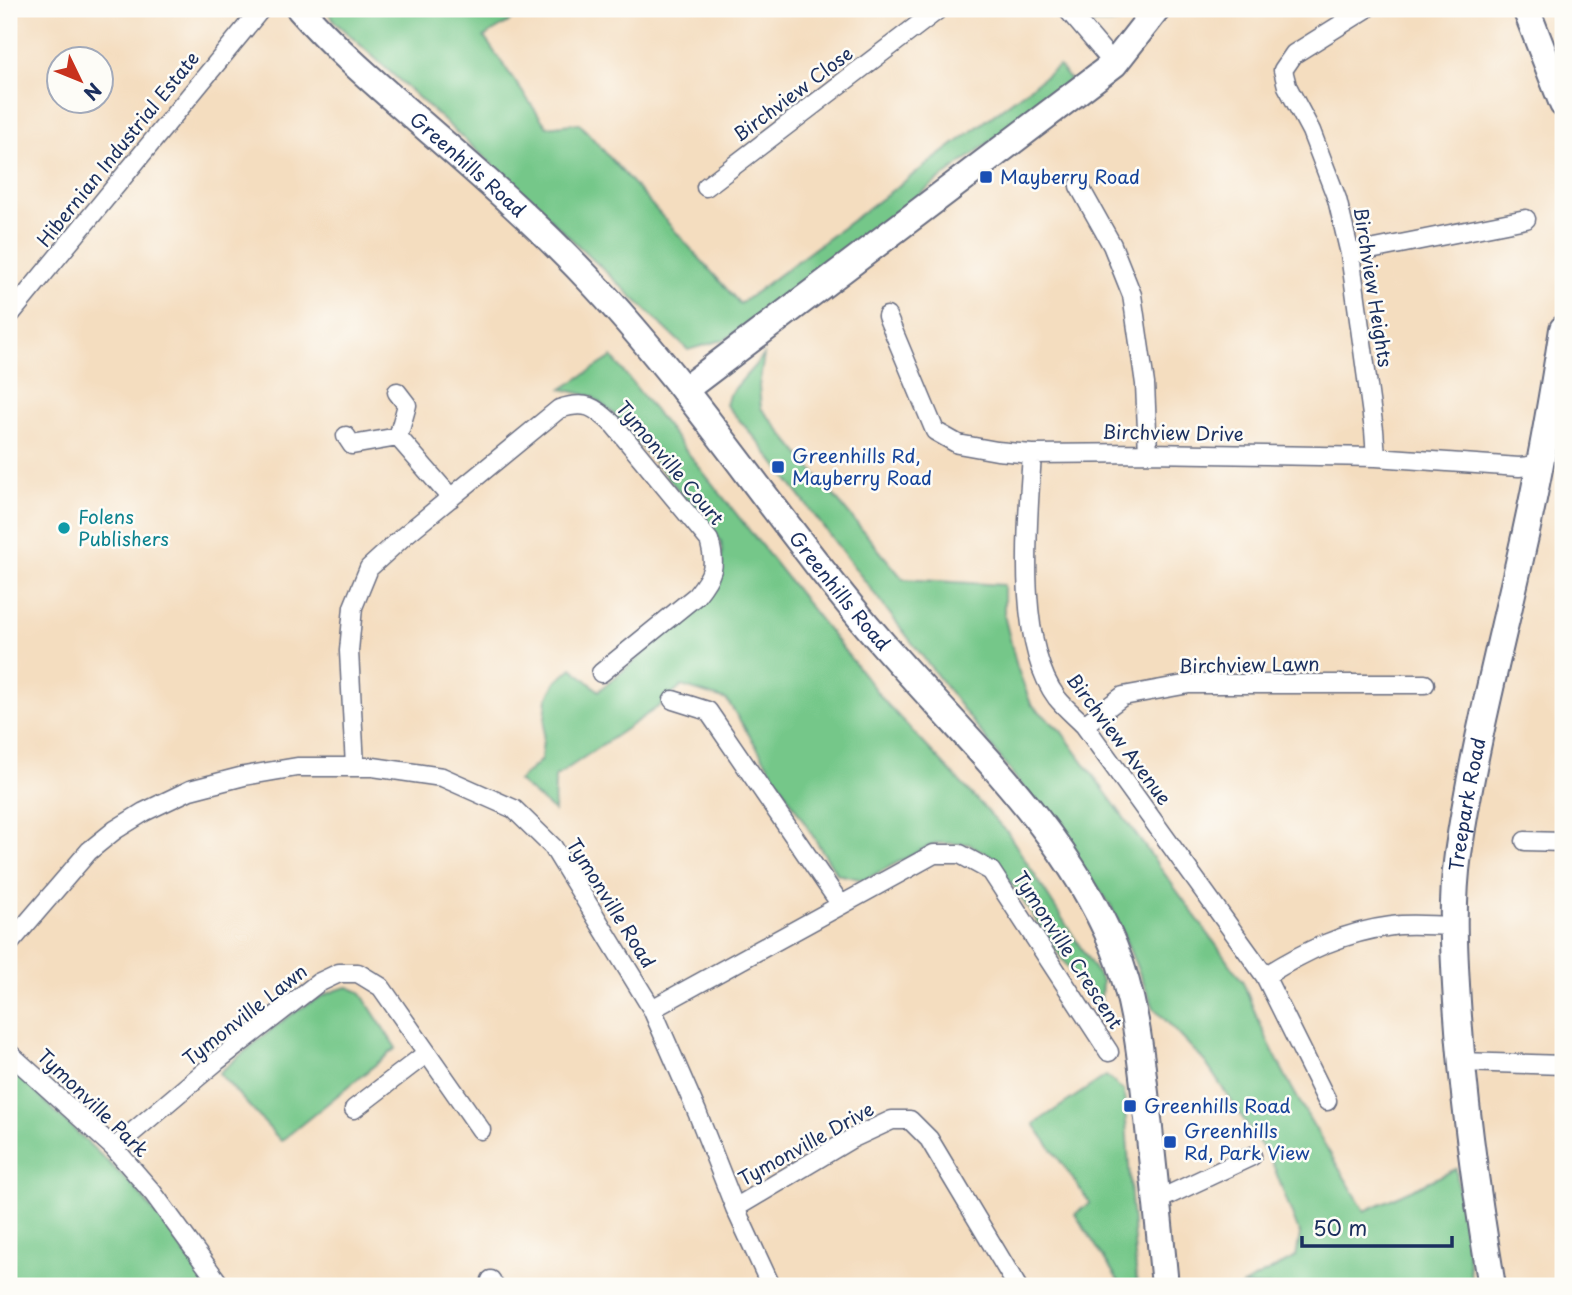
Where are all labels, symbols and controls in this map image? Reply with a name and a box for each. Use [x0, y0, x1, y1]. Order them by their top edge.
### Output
street label: Birchview Close [727, 39, 858, 148]
street label: Hibernian Industrial Estate [29, 45, 205, 252]
north arrow [46, 46, 116, 116]
text: N [78, 77, 109, 107]
street label: Greenhills Road [404, 105, 533, 223]
place label: Mayberry Road [1000, 162, 1140, 190]
marker: Mayberry Road [978, 169, 994, 185]
street label: Birchview Heights [1348, 205, 1400, 369]
street label: Tymonville Court [610, 394, 731, 531]
street label: Birchview Drive [1102, 417, 1244, 447]
place label: Greenhills Rd, Mayberry Road [792, 441, 932, 491]
marker: Greenhills Rd, Mayberry Road [770, 459, 786, 475]
place label: Folens Publishers [78, 502, 169, 552]
marker: Folens Publishers [56, 520, 72, 536]
street label: Greenhills Road [783, 525, 897, 656]
street label: Birchview Lawn [1178, 649, 1320, 679]
street label: Birchview Avenue [1061, 666, 1179, 810]
street label: Treepark Road [1441, 735, 1492, 872]
street label: Tymonville Road [561, 832, 663, 973]
street label: Tymonville Crescent [1007, 865, 1131, 1034]
street label: Tymonville Lawn [176, 957, 312, 1072]
street label: Tymonville Park [32, 1042, 156, 1163]
place label: Greenhills Road [1144, 1091, 1291, 1119]
street label: Tymonville Drive [733, 1094, 878, 1192]
marker: Greenhills Road [1122, 1098, 1138, 1114]
place label: Greenhills Rd, Park View [1184, 1116, 1310, 1166]
marker: Greenhills Rd, Park View [1162, 1134, 1178, 1150]
scale bar [1302, 1204, 1453, 1248]
text: 50 m [1313, 1211, 1367, 1243]

